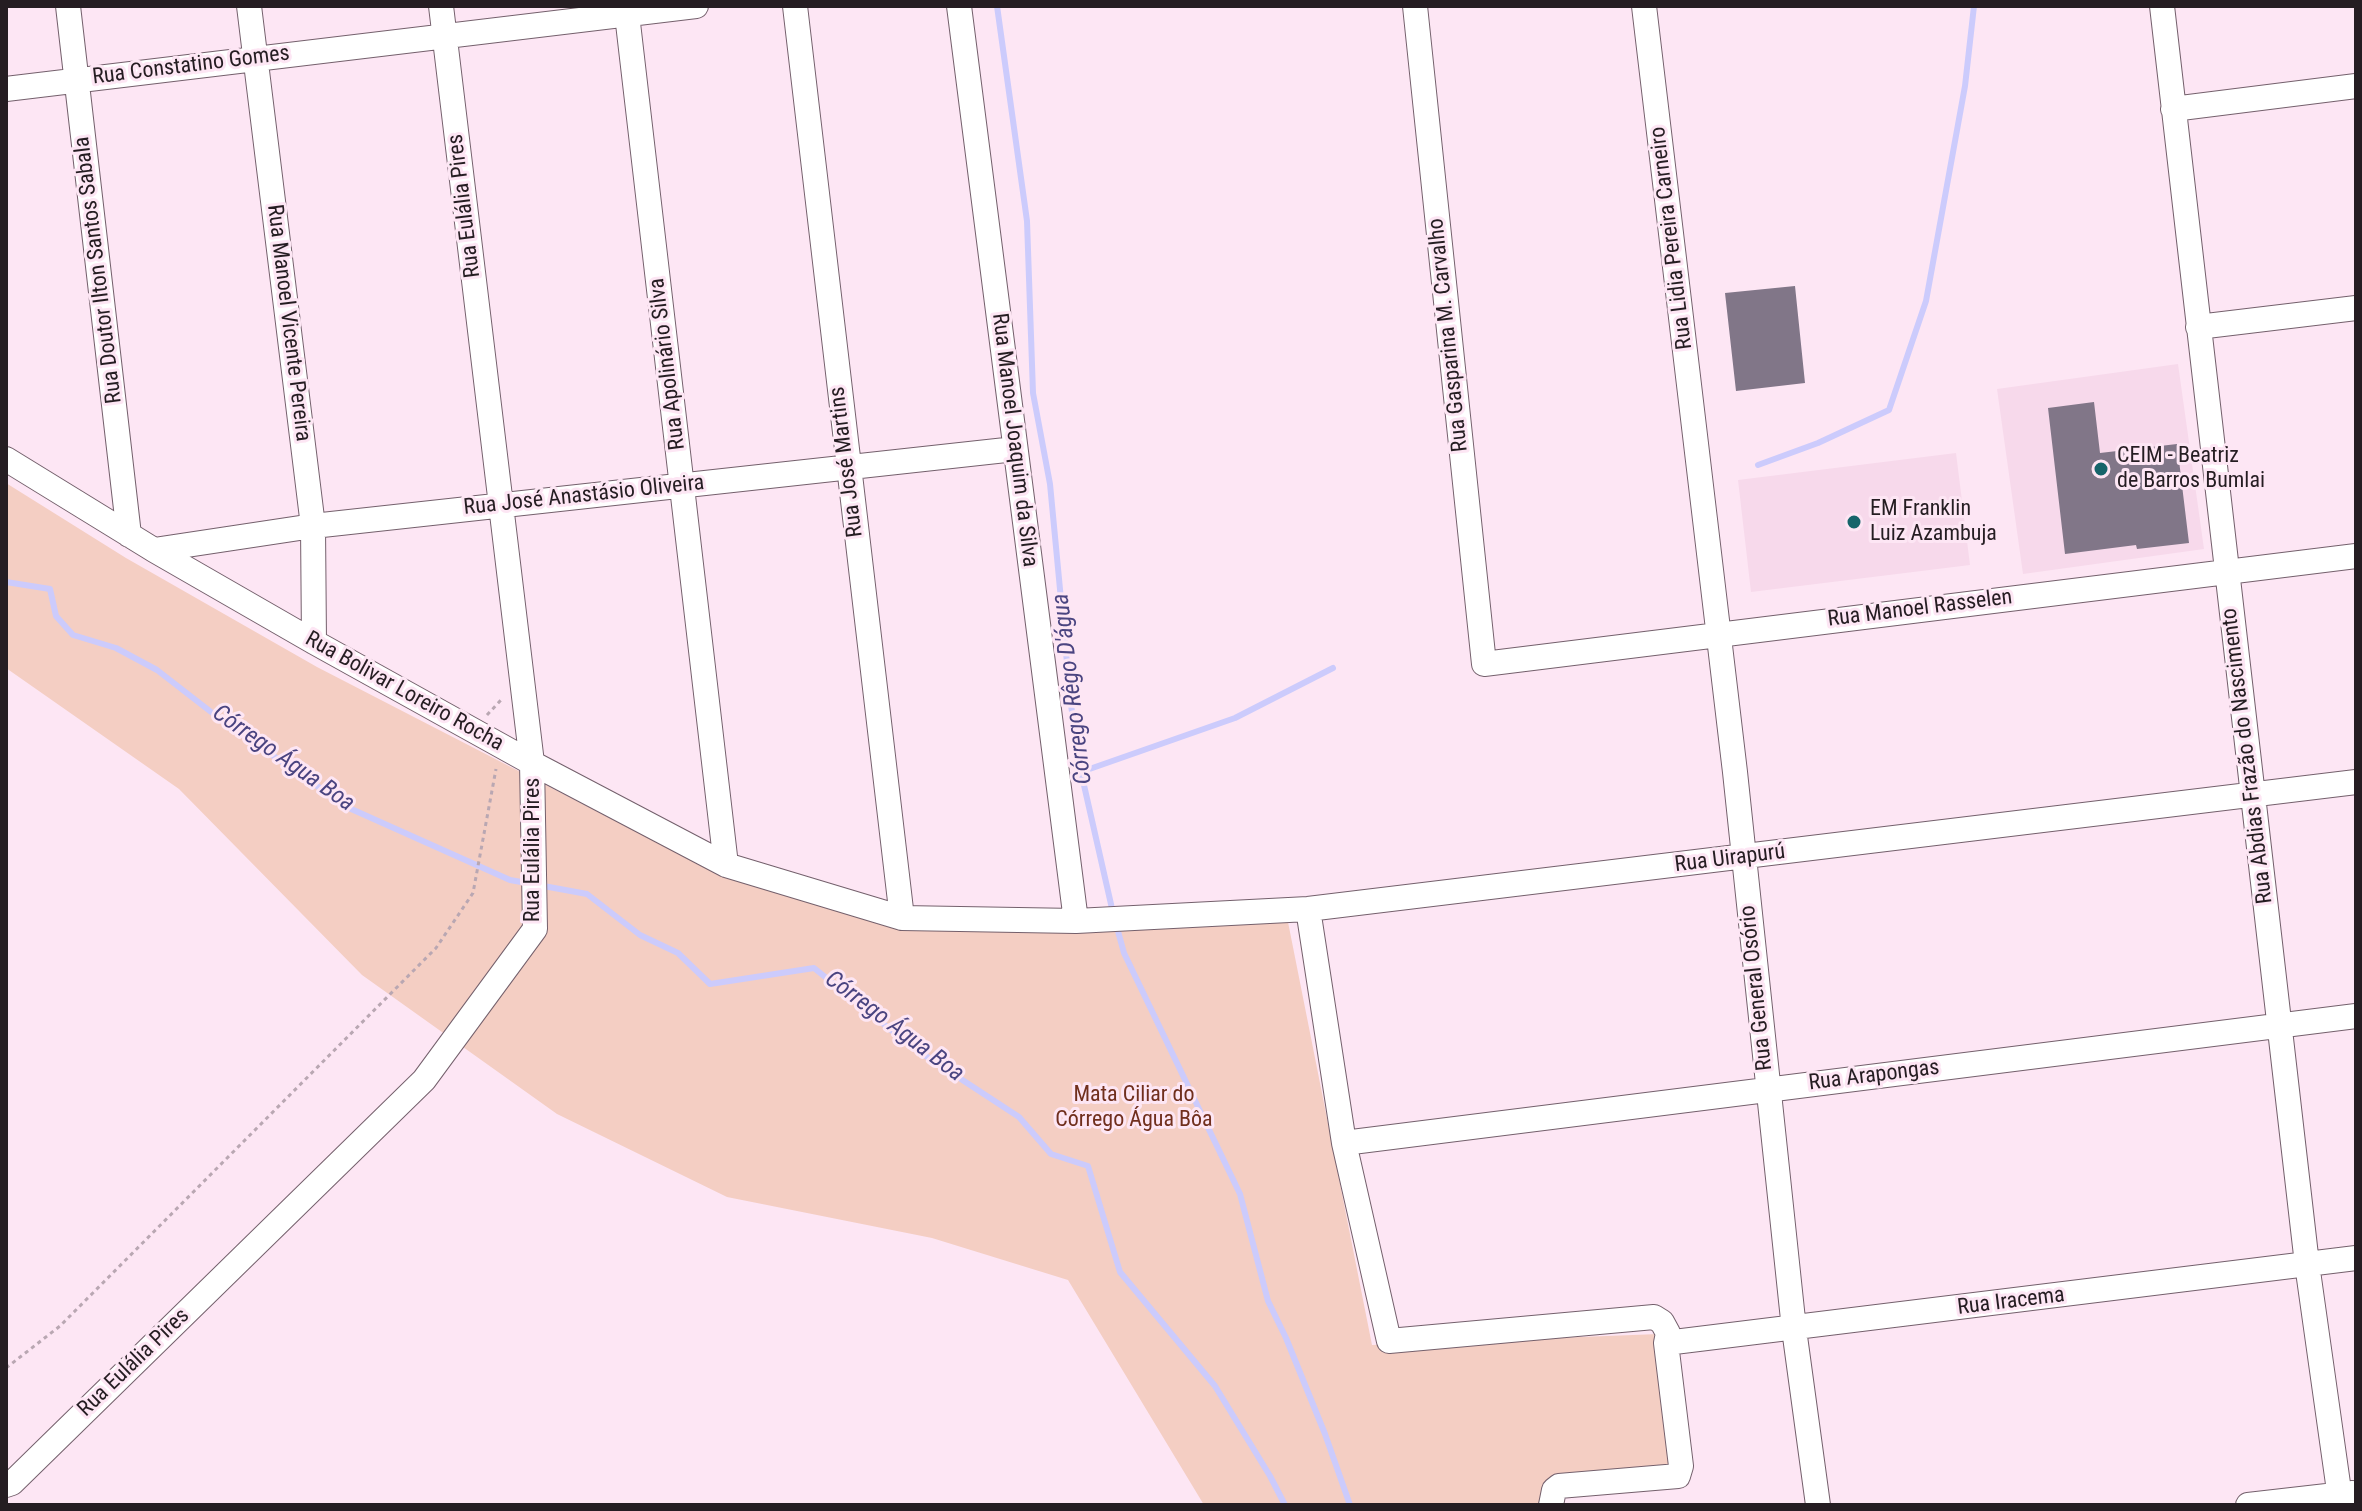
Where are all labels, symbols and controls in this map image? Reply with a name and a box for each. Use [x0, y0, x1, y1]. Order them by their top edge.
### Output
street label: Rua Constatino Gomes [91, 41, 291, 91]
street label: Rua Lidia Pereira Carneiro [1645, 125, 1699, 351]
street label: Rua Eulália Pires [443, 133, 487, 279]
street label: Rua Doutor Ilton Santos Sabala [70, 135, 128, 405]
street label: Rua Manoel Vicente Pereira [260, 203, 316, 443]
street label: Rua Gasparina M. Carvalho [1424, 217, 1474, 453]
street label: Rua Apolinário Silva [644, 277, 692, 451]
street label: Rua Manoel Joaquim da Silva [985, 312, 1043, 568]
street label: Rua José Martins [825, 385, 869, 539]
place label: CEIM - Beatriz de Barros Bumlai [2117, 443, 2265, 494]
marker: CEIM - Beatriz de Barros Bumlai [2092, 460, 2110, 478]
street label: Rua José Anastásio Oliveira [462, 470, 706, 522]
place label: EM Franklin Luiz Azambuja [1870, 496, 1997, 548]
marker: EM Franklin Luiz Azambuja [1845, 513, 1863, 531]
street label: Rua Manoel Rasselen [1826, 585, 2014, 633]
water label: Córrego Rêgo D'água [1047, 592, 1099, 786]
street label: Rua Abdias Frazão do Nascimento [2217, 607, 2279, 905]
street label: Rua Bolivar Loreiro Rocha [300, 627, 508, 757]
water label: Córrego Água Boa [206, 699, 360, 819]
street label: Rua Eulália Pires [520, 778, 546, 922]
street label: Rua Uirapurú [1673, 839, 1787, 879]
street label: Rua General Osório [1735, 904, 1779, 1072]
water label: Córrego Água Boa [819, 965, 969, 1089]
street label: Rua Arapongas [1807, 1055, 1941, 1097]
park label: Mata Ciliar do Córrego Água Bôa [1055, 1082, 1213, 1134]
street label: Rua Iracema [1956, 1282, 2066, 1322]
street label: Rua Eulália Pires [73, 1303, 195, 1423]

